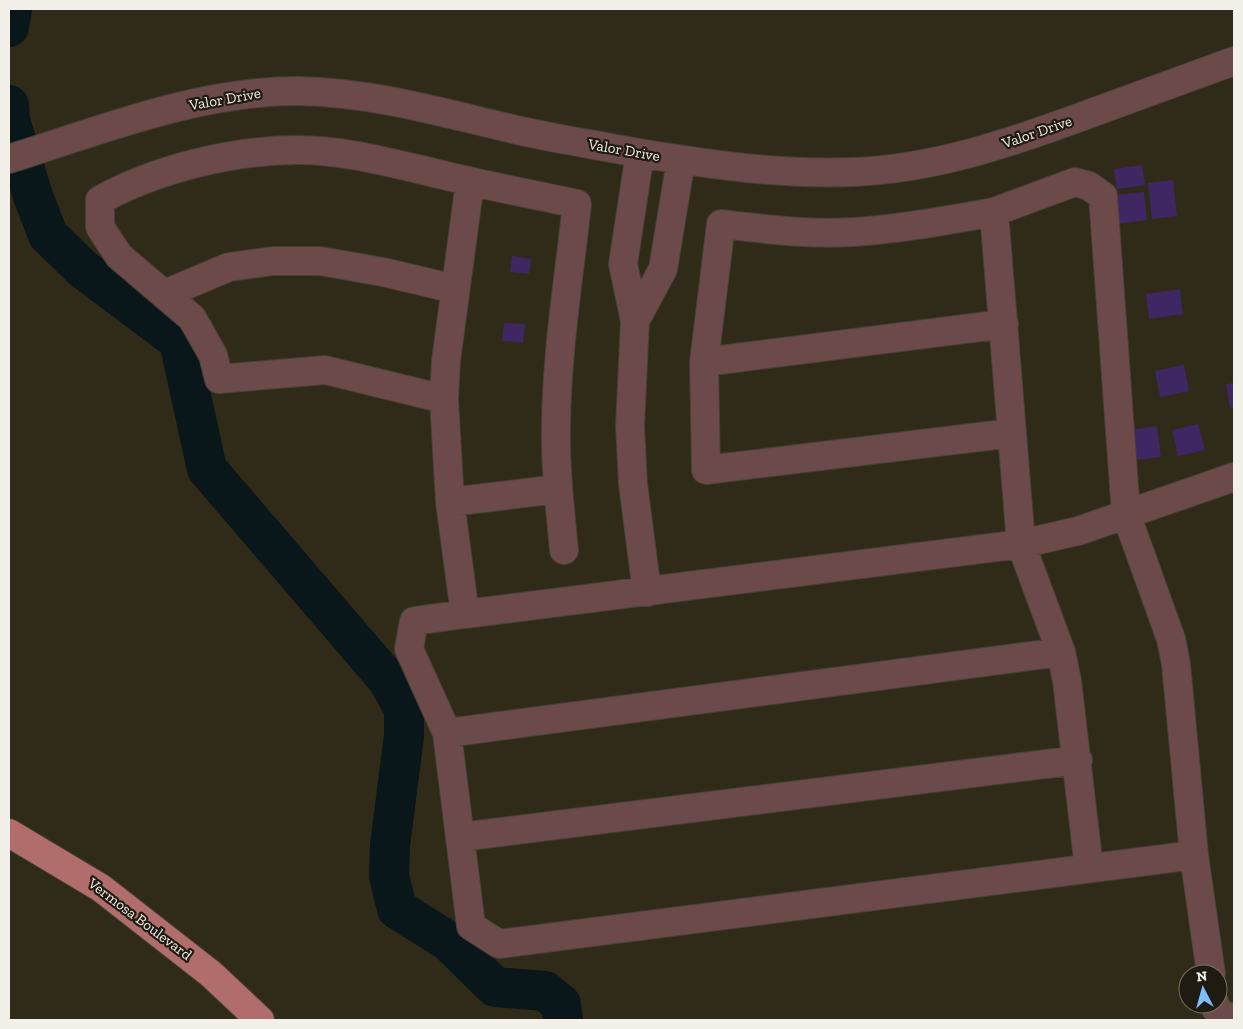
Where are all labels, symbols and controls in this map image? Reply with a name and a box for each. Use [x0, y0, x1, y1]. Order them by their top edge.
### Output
street label: Valor Drive [187, 84, 262, 114]
street label: Valor Drive [999, 112, 1074, 153]
street label: Valor Drive [586, 135, 661, 165]
street label: Vermosa Boulevard [84, 874, 196, 964]
north arrow [1178, 964, 1228, 1014]
text: N [1196, 968, 1208, 986]

